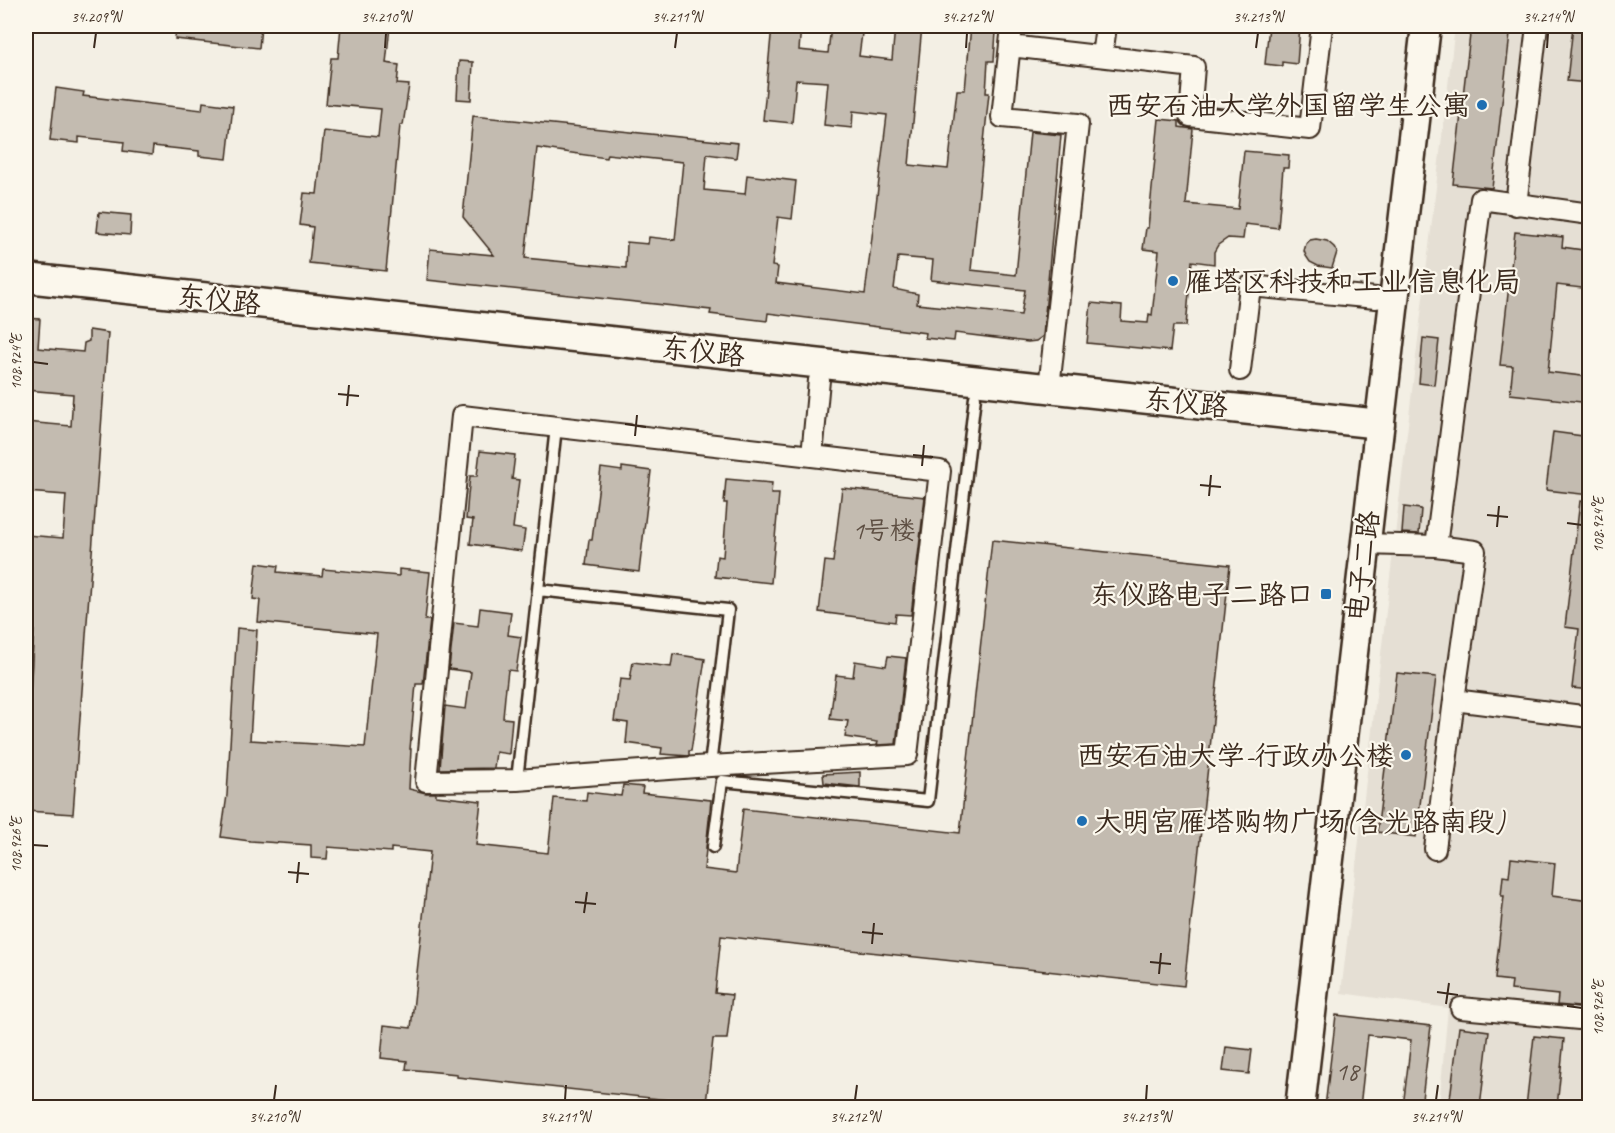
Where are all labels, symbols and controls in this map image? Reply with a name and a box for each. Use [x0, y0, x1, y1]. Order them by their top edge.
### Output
text: 34.209°N [71, 8, 124, 27]
text: 34.210°N [361, 8, 414, 27]
text: 34.211°N [652, 8, 705, 27]
text: 34.212°N [942, 8, 995, 27]
text: 34.213°N [1233, 8, 1286, 27]
text: 34.214°N [1523, 8, 1576, 27]
place label: 西安石油大学外国留学生公寓 [1106, 88, 1470, 123]
marker: 西安石油大学外国留学生公寓 [1475, 98, 1489, 112]
place label: 雁塔区科技和工业信息化局 [1185, 264, 1521, 299]
marker: 雁塔区科技和工业信息化局 [1166, 274, 1180, 288]
street label: 东仪路 [175, 278, 263, 321]
street label: 东仪路 [659, 330, 747, 373]
text: 108.924°E [7, 332, 26, 390]
street label: 东仪路 [1142, 381, 1230, 424]
text: 108.924°E [1589, 495, 1608, 553]
street label: 电子二路 [1338, 508, 1387, 624]
house number: 1号楼 [852, 514, 916, 547]
place label: 东仪路电子二路口 [1090, 577, 1314, 612]
marker: 东仪路电子二路口 [1319, 587, 1333, 601]
place label: 西安石油大学-行政办公楼 [1077, 738, 1394, 773]
marker: 西安石油大学-行政办公楼 [1399, 748, 1413, 762]
place label: 大明宫雁塔购物广场(含光路南段) [1094, 804, 1506, 839]
marker: 大明宫雁塔购物广场(含光路南段) [1075, 814, 1089, 828]
text: 108.926°E [7, 815, 26, 873]
text: 108.926°E [1589, 978, 1608, 1036]
house number: 18 [1335, 1055, 1361, 1088]
text: 34.210°N [249, 1108, 302, 1127]
text: 34.211°N [540, 1108, 593, 1127]
text: 34.212°N [830, 1108, 883, 1127]
text: 34.213°N [1121, 1108, 1174, 1127]
text: 34.214°N [1411, 1108, 1464, 1127]

